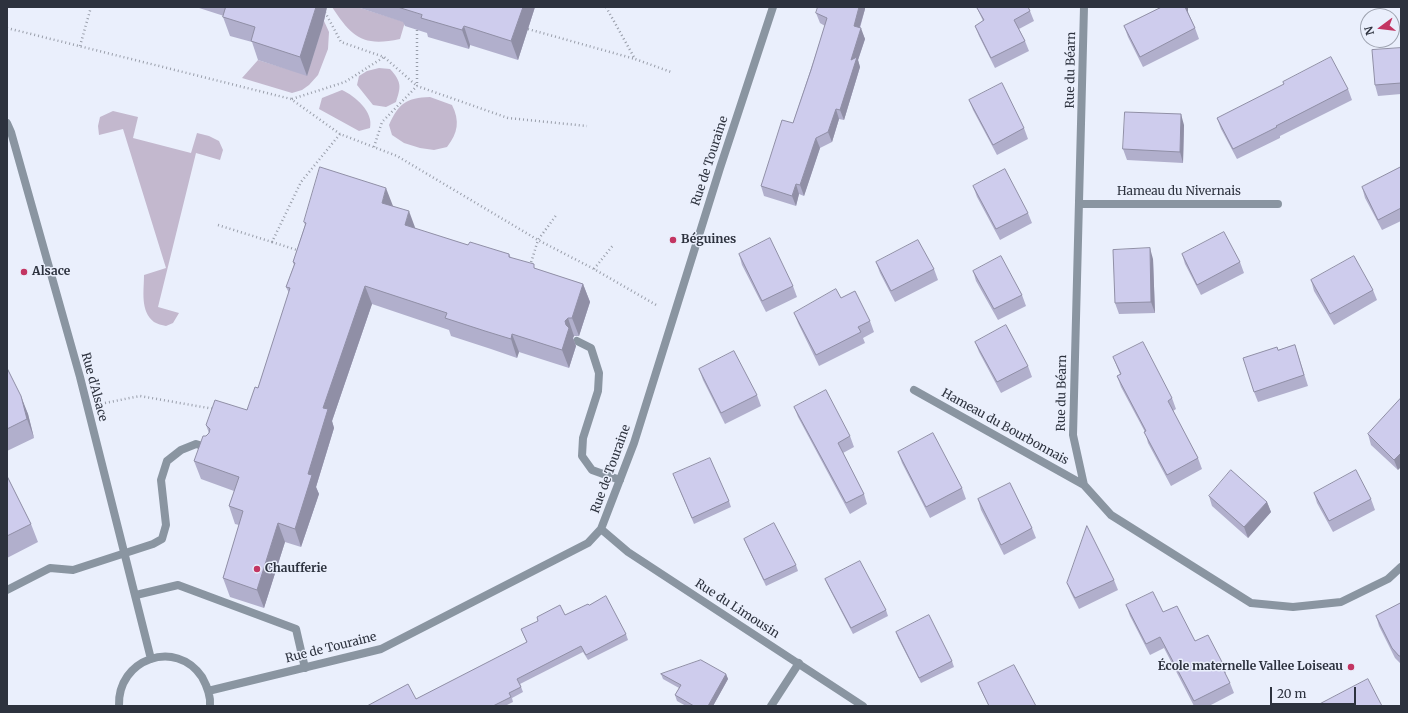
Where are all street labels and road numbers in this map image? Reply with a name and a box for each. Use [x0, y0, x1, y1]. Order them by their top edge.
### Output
street label: Rue du Béarn [1063, 31, 1079, 109]
street label: Rue de Touraine [689, 114, 731, 208]
street label: Hameau du Nivernais [1117, 185, 1241, 199]
street label: Rue d'Alsace [78, 351, 110, 423]
street label: Rue du Béarn [1054, 354, 1070, 432]
street label: Hameau du Bourbonnais [939, 386, 1071, 468]
street label: Rue de Touraine [588, 423, 634, 515]
street label: Rue du Limousin [692, 576, 782, 642]
street label: Rue de Touraine [284, 630, 378, 666]

